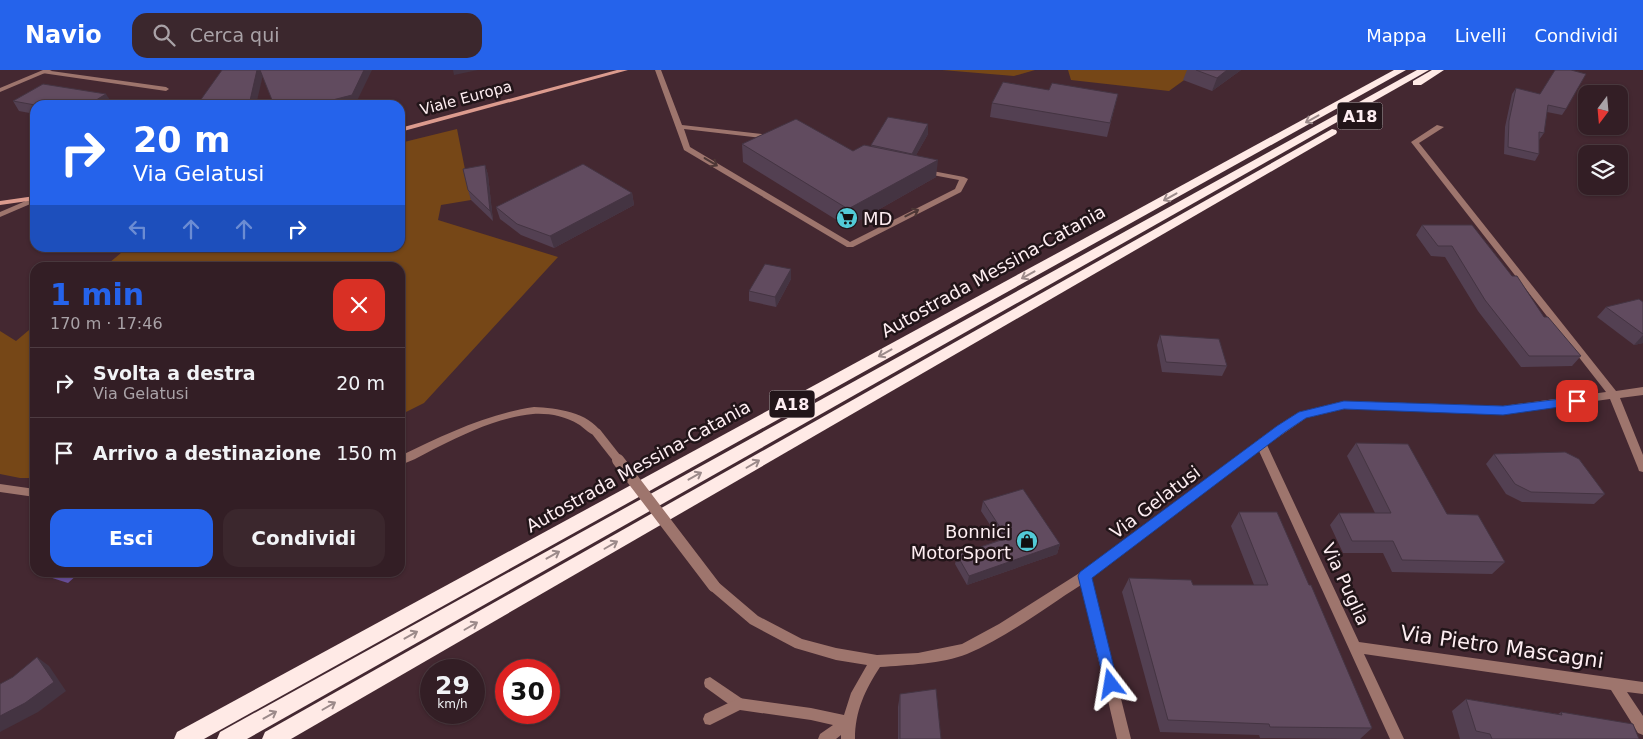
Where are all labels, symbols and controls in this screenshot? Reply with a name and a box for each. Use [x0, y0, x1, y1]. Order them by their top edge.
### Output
search box [132, 13, 482, 58]
text: Navio [25, 21, 102, 49]
icon: search [150, 21, 178, 49]
text: Cerca qui [190, 24, 280, 46]
text: Mappa [1366, 25, 1427, 46]
text: Livelli [1455, 25, 1507, 46]
text: Condividi [1535, 25, 1618, 46]
street label: Viale Europa [418, 77, 514, 119]
north arrow [1578, 85, 1628, 135]
map controls [1578, 85, 1628, 195]
road number: A18 [1338, 102, 1382, 129]
one-way arrow [1305, 114, 1320, 124]
icon: right [50, 120, 115, 185]
text: 20 m [133, 120, 230, 160]
button: layers [1578, 145, 1628, 195]
one-way arrow [703, 157, 717, 167]
text: Via Gelatusi [133, 161, 264, 186]
one-way arrow [1163, 193, 1178, 202]
street label: Autostrada Messina-Catania [877, 200, 1109, 342]
supermarket icon: MD [835, 206, 859, 230]
place label: MD [863, 208, 892, 229]
one-way arrow [905, 208, 920, 218]
icon: left [124, 215, 152, 243]
icon: ahead [177, 215, 205, 243]
icon: ahead [230, 215, 258, 243]
icon: right [283, 215, 311, 243]
one-way arrow [1020, 270, 1035, 280]
text: 1 min [50, 277, 144, 312]
button: close [333, 279, 385, 331]
text: 170 m · 17:46 [50, 314, 163, 333]
one-way arrow [878, 349, 893, 358]
text: Svolta a destra [93, 362, 256, 384]
icon: right [50, 369, 78, 397]
text: 20 m [336, 372, 385, 394]
pin [1556, 380, 1598, 422]
text: Via Gelatusi [93, 384, 189, 403]
icon: arrive [1563, 387, 1591, 415]
road number: A18 [770, 390, 814, 418]
street label: Autostrada Messina-Catania [522, 395, 754, 537]
icon: arrive [50, 439, 78, 467]
text: Arrivo a destinazione [93, 442, 321, 464]
text: 150 m [336, 442, 397, 464]
one-way arrow [745, 459, 759, 469]
street label: Via Gelatusi [1106, 461, 1204, 543]
one-way arrow [687, 471, 701, 481]
button: Esci [50, 509, 213, 567]
button: Condividi [223, 509, 385, 567]
place label: Bonnici MotorSport [911, 521, 1011, 563]
shop icon: Bonnici MotorSport [1015, 529, 1039, 553]
one-way arrow [604, 540, 619, 550]
street label: Via Puglia [1318, 540, 1374, 628]
one-way arrow [545, 550, 559, 560]
one-way arrow [463, 621, 478, 631]
street label: Via Pietro Mascagni [1399, 621, 1605, 673]
one-way arrow [404, 630, 418, 640]
position arrow [1084, 657, 1136, 709]
speed limit sign: 30 [495, 659, 560, 724]
text: 29 [435, 671, 470, 700]
text: km/h [437, 697, 468, 711]
one-way arrow [322, 701, 336, 711]
one-way arrow [262, 710, 277, 720]

